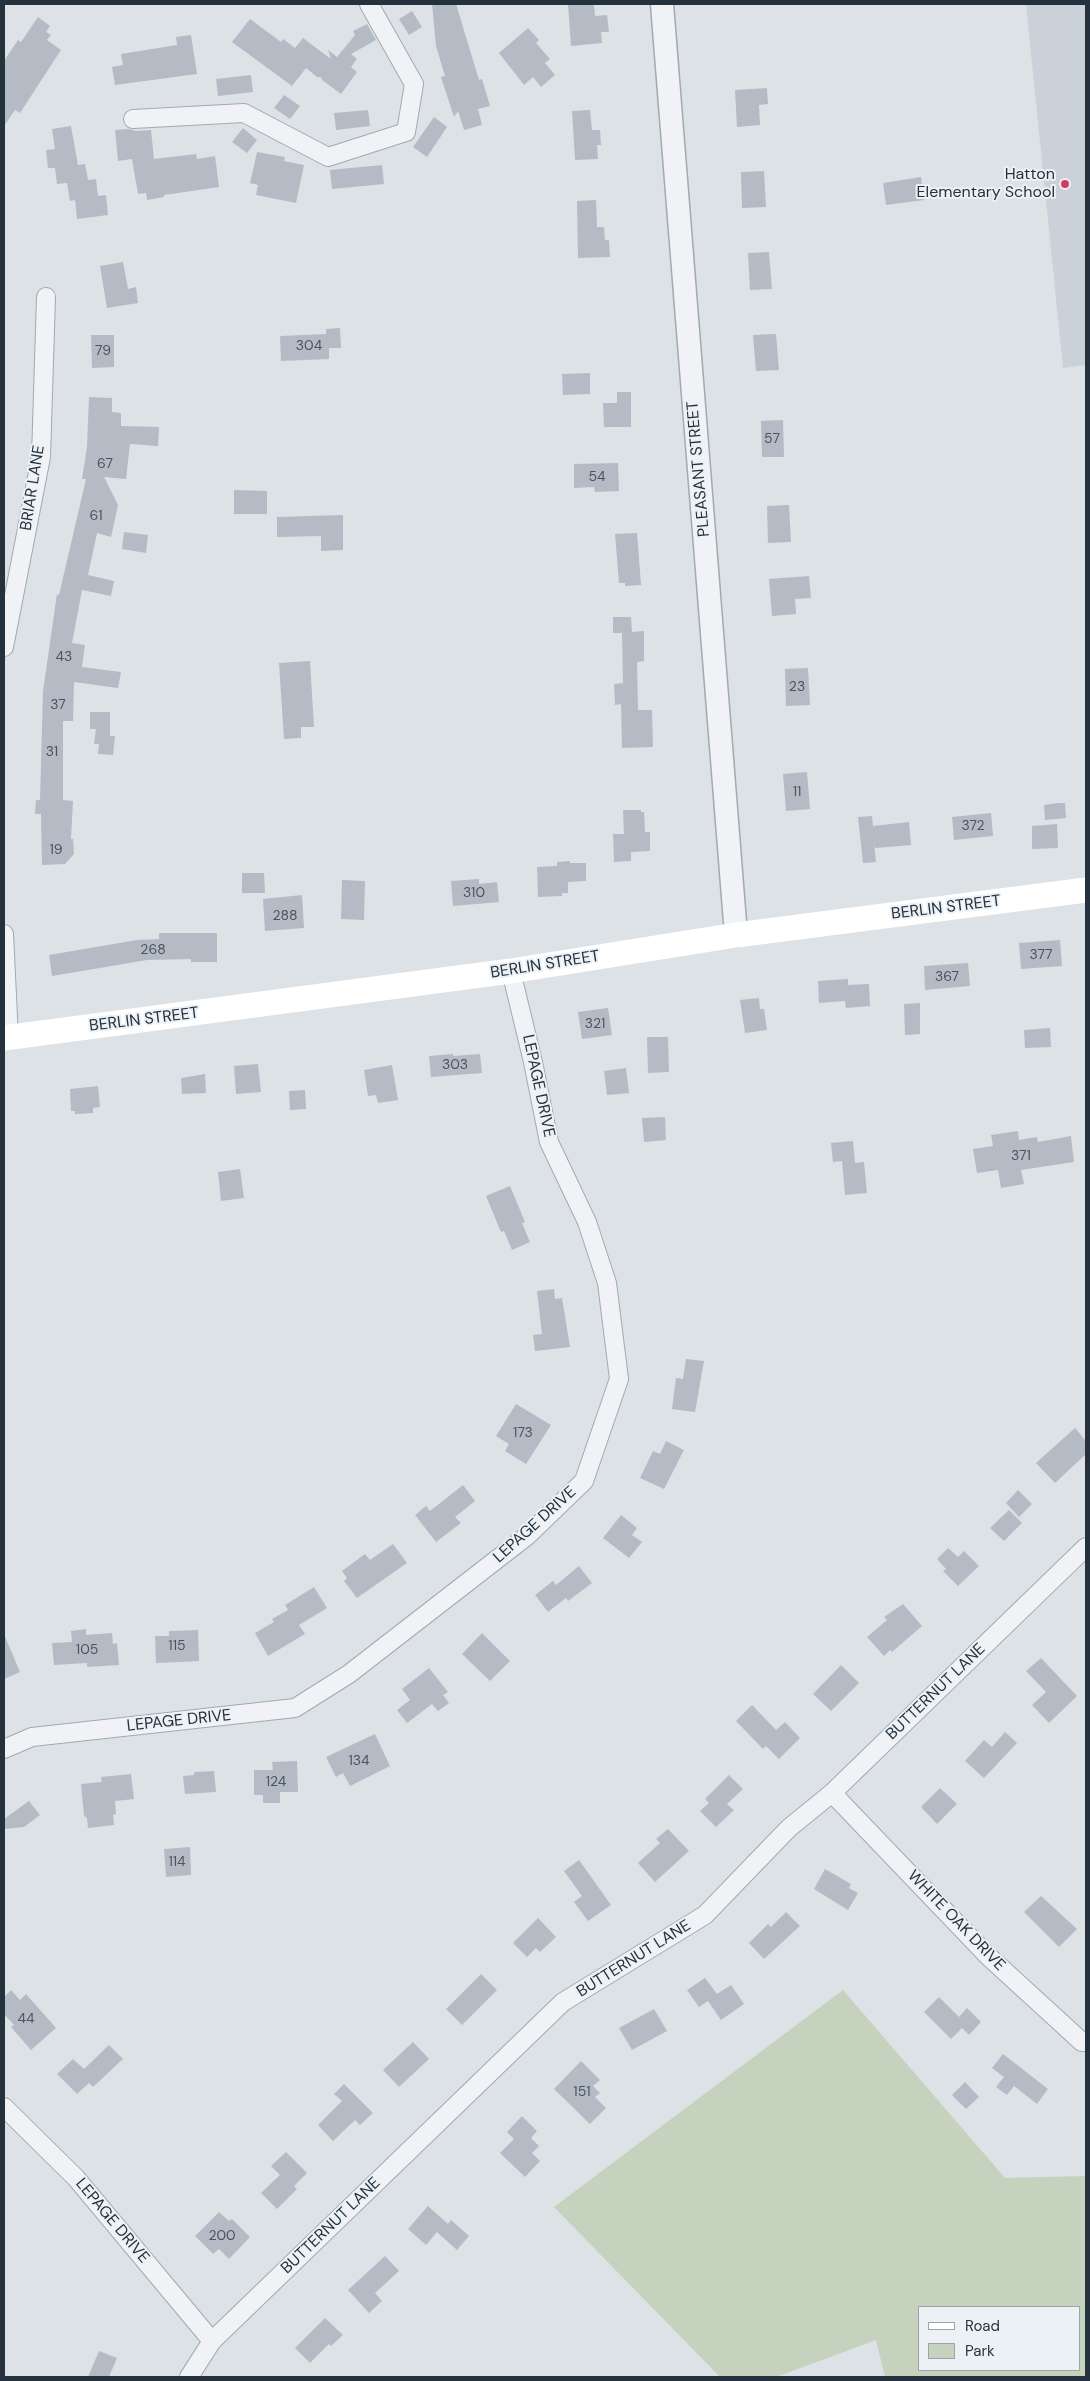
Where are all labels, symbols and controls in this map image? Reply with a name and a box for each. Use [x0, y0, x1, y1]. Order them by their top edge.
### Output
place label: Hatton Elementary School [917, 165, 1055, 203]
marker: Hatton Elementary School [1059, 178, 1071, 190]
house number: 304 [296, 338, 322, 354]
house number: 79 [95, 343, 111, 359]
street label: PLEASANT STREET [684, 400, 714, 538]
house number: 57 [764, 431, 780, 447]
street label: BRIAR LANE [17, 444, 49, 532]
house number: 67 [97, 456, 113, 472]
house number: 54 [588, 469, 606, 485]
house number: 61 [89, 508, 103, 524]
house number: 43 [56, 649, 72, 665]
house number: 23 [789, 679, 805, 695]
house number: 37 [50, 697, 66, 713]
house number: 31 [46, 744, 58, 760]
house number: 11 [793, 784, 801, 800]
house number: 372 [961, 818, 985, 834]
house number: 19 [49, 842, 63, 858]
house number: 310 [463, 885, 485, 901]
street label: BERLIN STREET [890, 892, 1002, 924]
house number: 288 [273, 908, 297, 924]
house number: 268 [140, 942, 166, 958]
street label: BERLIN STREET [489, 947, 601, 983]
house number: 377 [1030, 947, 1052, 963]
house number: 367 [935, 969, 959, 985]
street label: BERLIN STREET [88, 1004, 200, 1036]
house number: 321 [585, 1016, 605, 1032]
street label: LEPAGE DRIVE [518, 1033, 558, 1139]
house number: 303 [442, 1057, 468, 1073]
house number: 371 [1011, 1148, 1031, 1164]
house number: 173 [513, 1425, 533, 1441]
street label: LEPAGE DRIVE [490, 1483, 580, 1567]
house number: 115 [168, 1638, 186, 1654]
street label: BUTTERNUT LANE [882, 1640, 990, 1744]
house number: 105 [76, 1642, 98, 1658]
street label: LEPAGE DRIVE [126, 1706, 232, 1736]
house number: 134 [348, 1753, 370, 1769]
house number: 124 [266, 1774, 286, 1790]
house number: 114 [168, 1854, 186, 1870]
street label: WHITE OAK DRIVE [903, 1867, 1009, 1975]
street label: BUTTERNUT LANE [574, 1916, 694, 2002]
house number: 44 [18, 2011, 34, 2027]
house number: 151 [573, 2084, 591, 2100]
street label: BUTTERNUT LANE [277, 2174, 385, 2278]
street label: LEPAGE DRIVE [71, 2175, 153, 2267]
house number: 200 [208, 2228, 236, 2244]
legend [918, 2306, 1080, 2371]
text: Road [965, 2316, 1000, 2336]
text: Park [965, 2341, 995, 2361]

